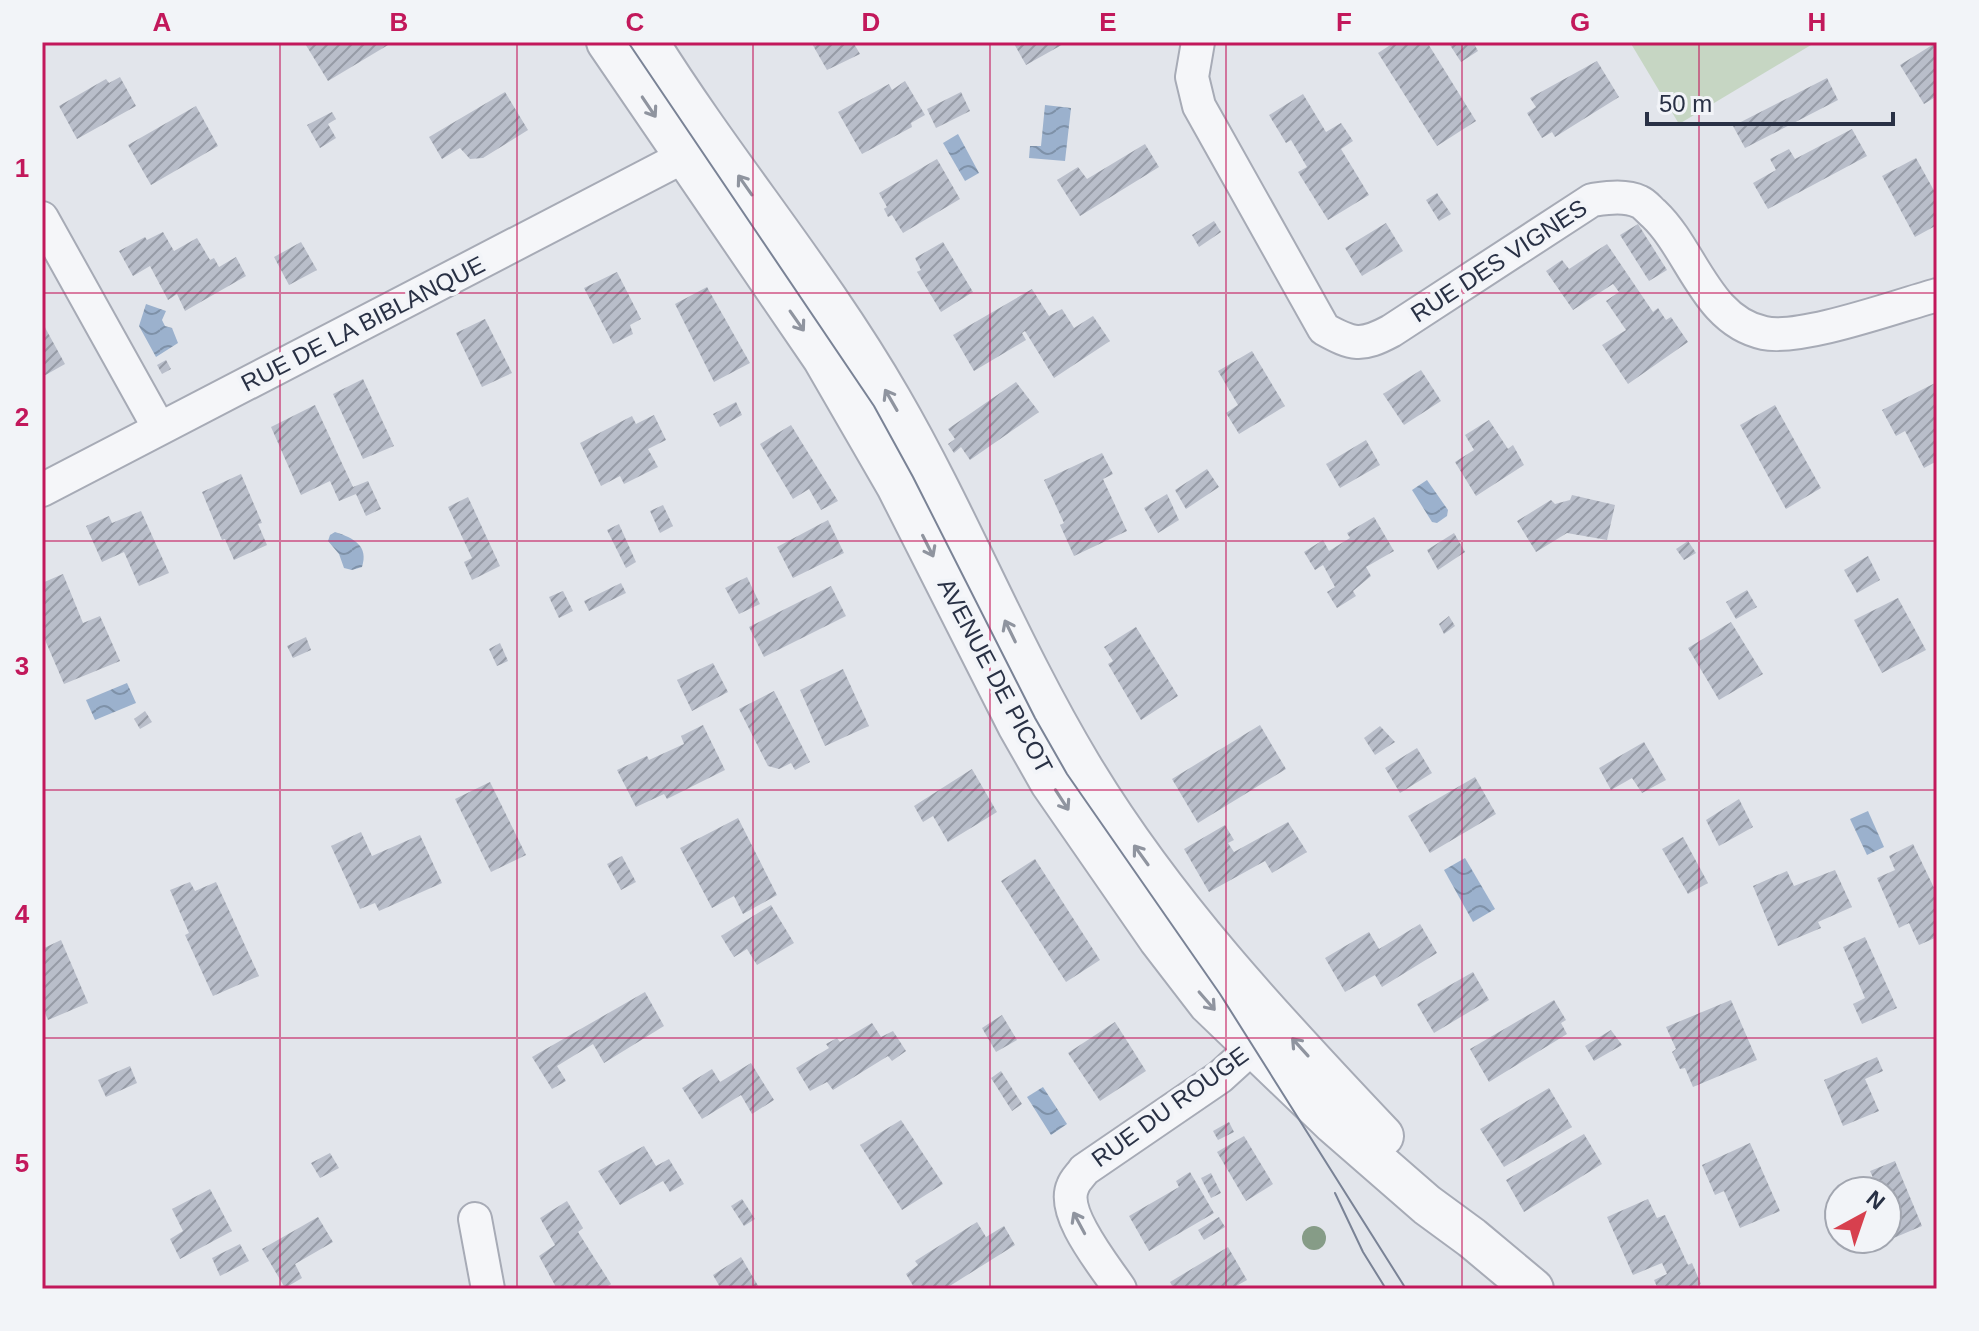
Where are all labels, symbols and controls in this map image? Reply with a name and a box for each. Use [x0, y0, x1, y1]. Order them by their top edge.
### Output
text: A [153, 7, 172, 37]
text: B [390, 7, 408, 37]
text: C [626, 7, 645, 37]
text: D [862, 7, 880, 37]
text: E [1099, 7, 1117, 37]
text: F [1336, 7, 1352, 37]
text: G [1570, 7, 1590, 37]
text: H [1808, 7, 1826, 37]
scale bar [1647, 76, 1893, 126]
text: 50 m [1659, 90, 1712, 117]
one-way arrow [641, 96, 658, 118]
text: 1 [15, 153, 29, 183]
one-way arrow [737, 175, 753, 197]
street label: RUE DES VIGNES [1406, 194, 1592, 327]
street label: RUE DE LA BIBLANQUE [237, 250, 489, 397]
one-way arrow [789, 310, 805, 332]
one-way arrow [883, 389, 899, 412]
text: 2 [15, 402, 29, 432]
one-way arrow [920, 533, 936, 557]
street label: AVENUE DE PICOT [933, 574, 1058, 778]
one-way arrow [1001, 620, 1017, 644]
text: 3 [15, 651, 29, 681]
one-way arrow [1055, 788, 1071, 811]
one-way arrow [1133, 845, 1149, 867]
text: 4 [15, 899, 30, 929]
one-way arrow [1197, 990, 1215, 1010]
one-way arrow [1291, 1037, 1309, 1057]
street label: RUE DU ROUGE [1086, 1041, 1253, 1172]
text: 5 [15, 1148, 29, 1178]
north arrow [1823, 1175, 1903, 1255]
text: N [1861, 1185, 1890, 1215]
one-way arrow [1070, 1212, 1086, 1235]

